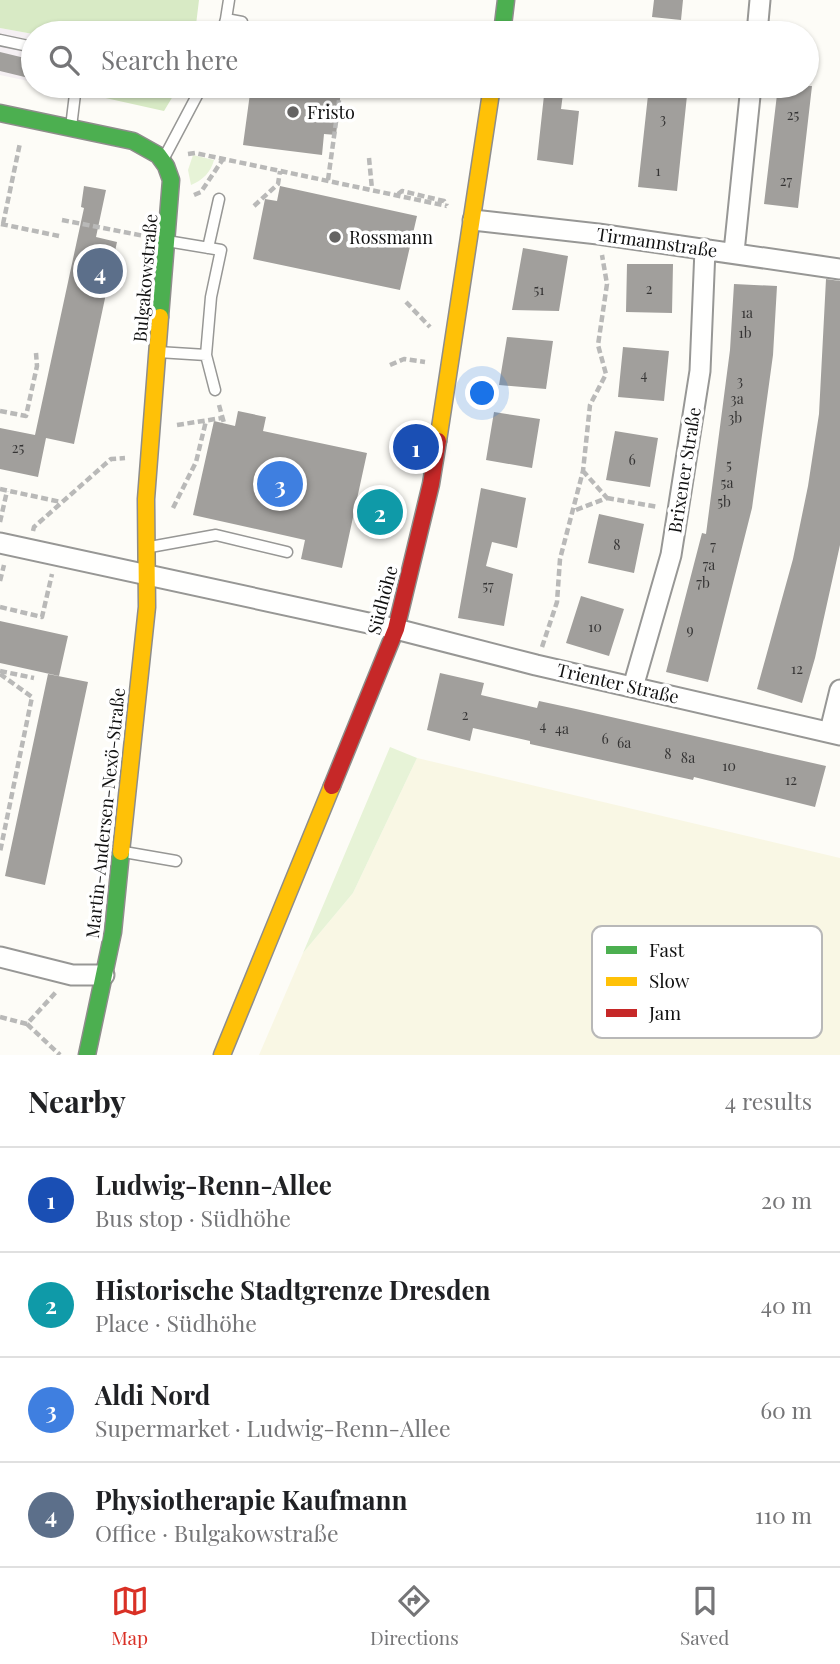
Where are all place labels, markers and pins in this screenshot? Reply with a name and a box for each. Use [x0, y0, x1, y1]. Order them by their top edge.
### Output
place label: Fristo [307, 100, 355, 124]
marker: Fristo [285, 104, 301, 120]
place label: Rossmann [349, 225, 433, 249]
marker: Rossmann [327, 229, 343, 245]
pin: 4 [77, 245, 123, 297]
pin: 1 [393, 421, 439, 473]
pin: 3 [257, 458, 303, 510]
pin: 2 [357, 486, 403, 538]

